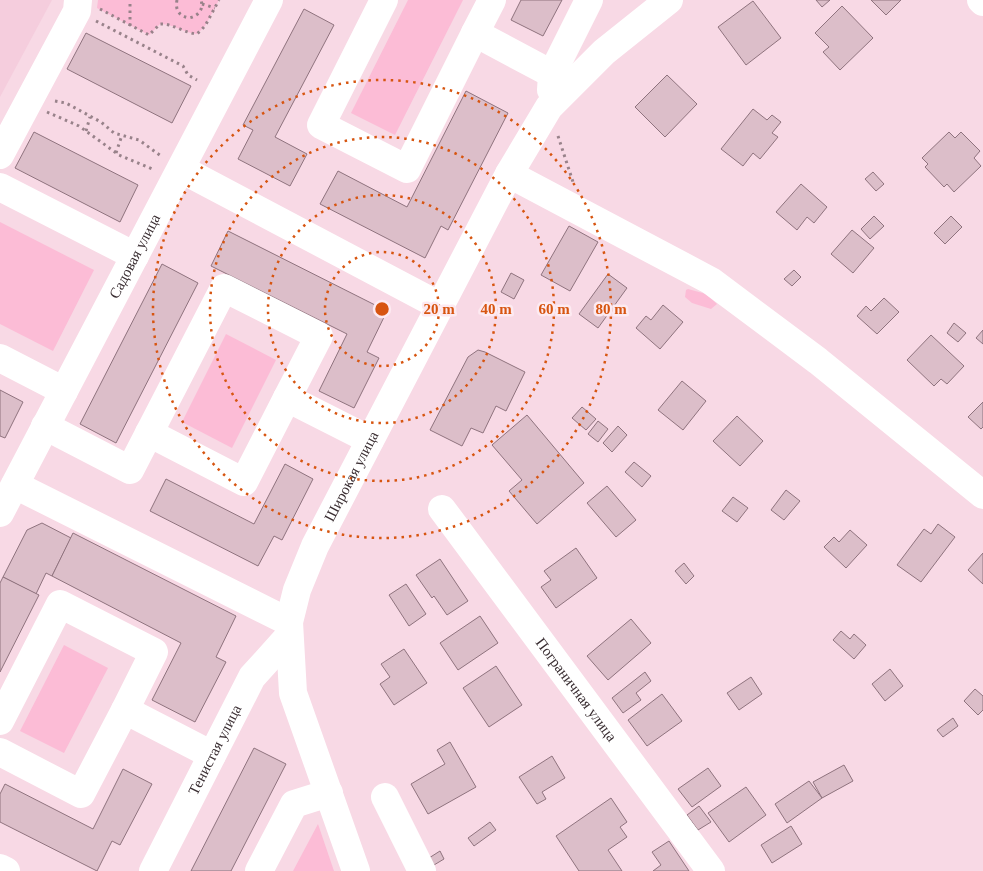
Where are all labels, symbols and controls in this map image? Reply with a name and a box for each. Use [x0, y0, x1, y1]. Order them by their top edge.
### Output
street label: Садовая улица [106, 211, 164, 301]
centre of rings [373, 300, 391, 318]
text: 20 m [423, 301, 455, 317]
text: 40 m [480, 301, 512, 317]
text: 60 m [538, 301, 570, 317]
text: 80 m [595, 301, 627, 317]
street label: Широкая улица [321, 428, 382, 524]
street label: Пограничная улица [533, 635, 620, 745]
street label: Тенистая улица [185, 702, 245, 798]

